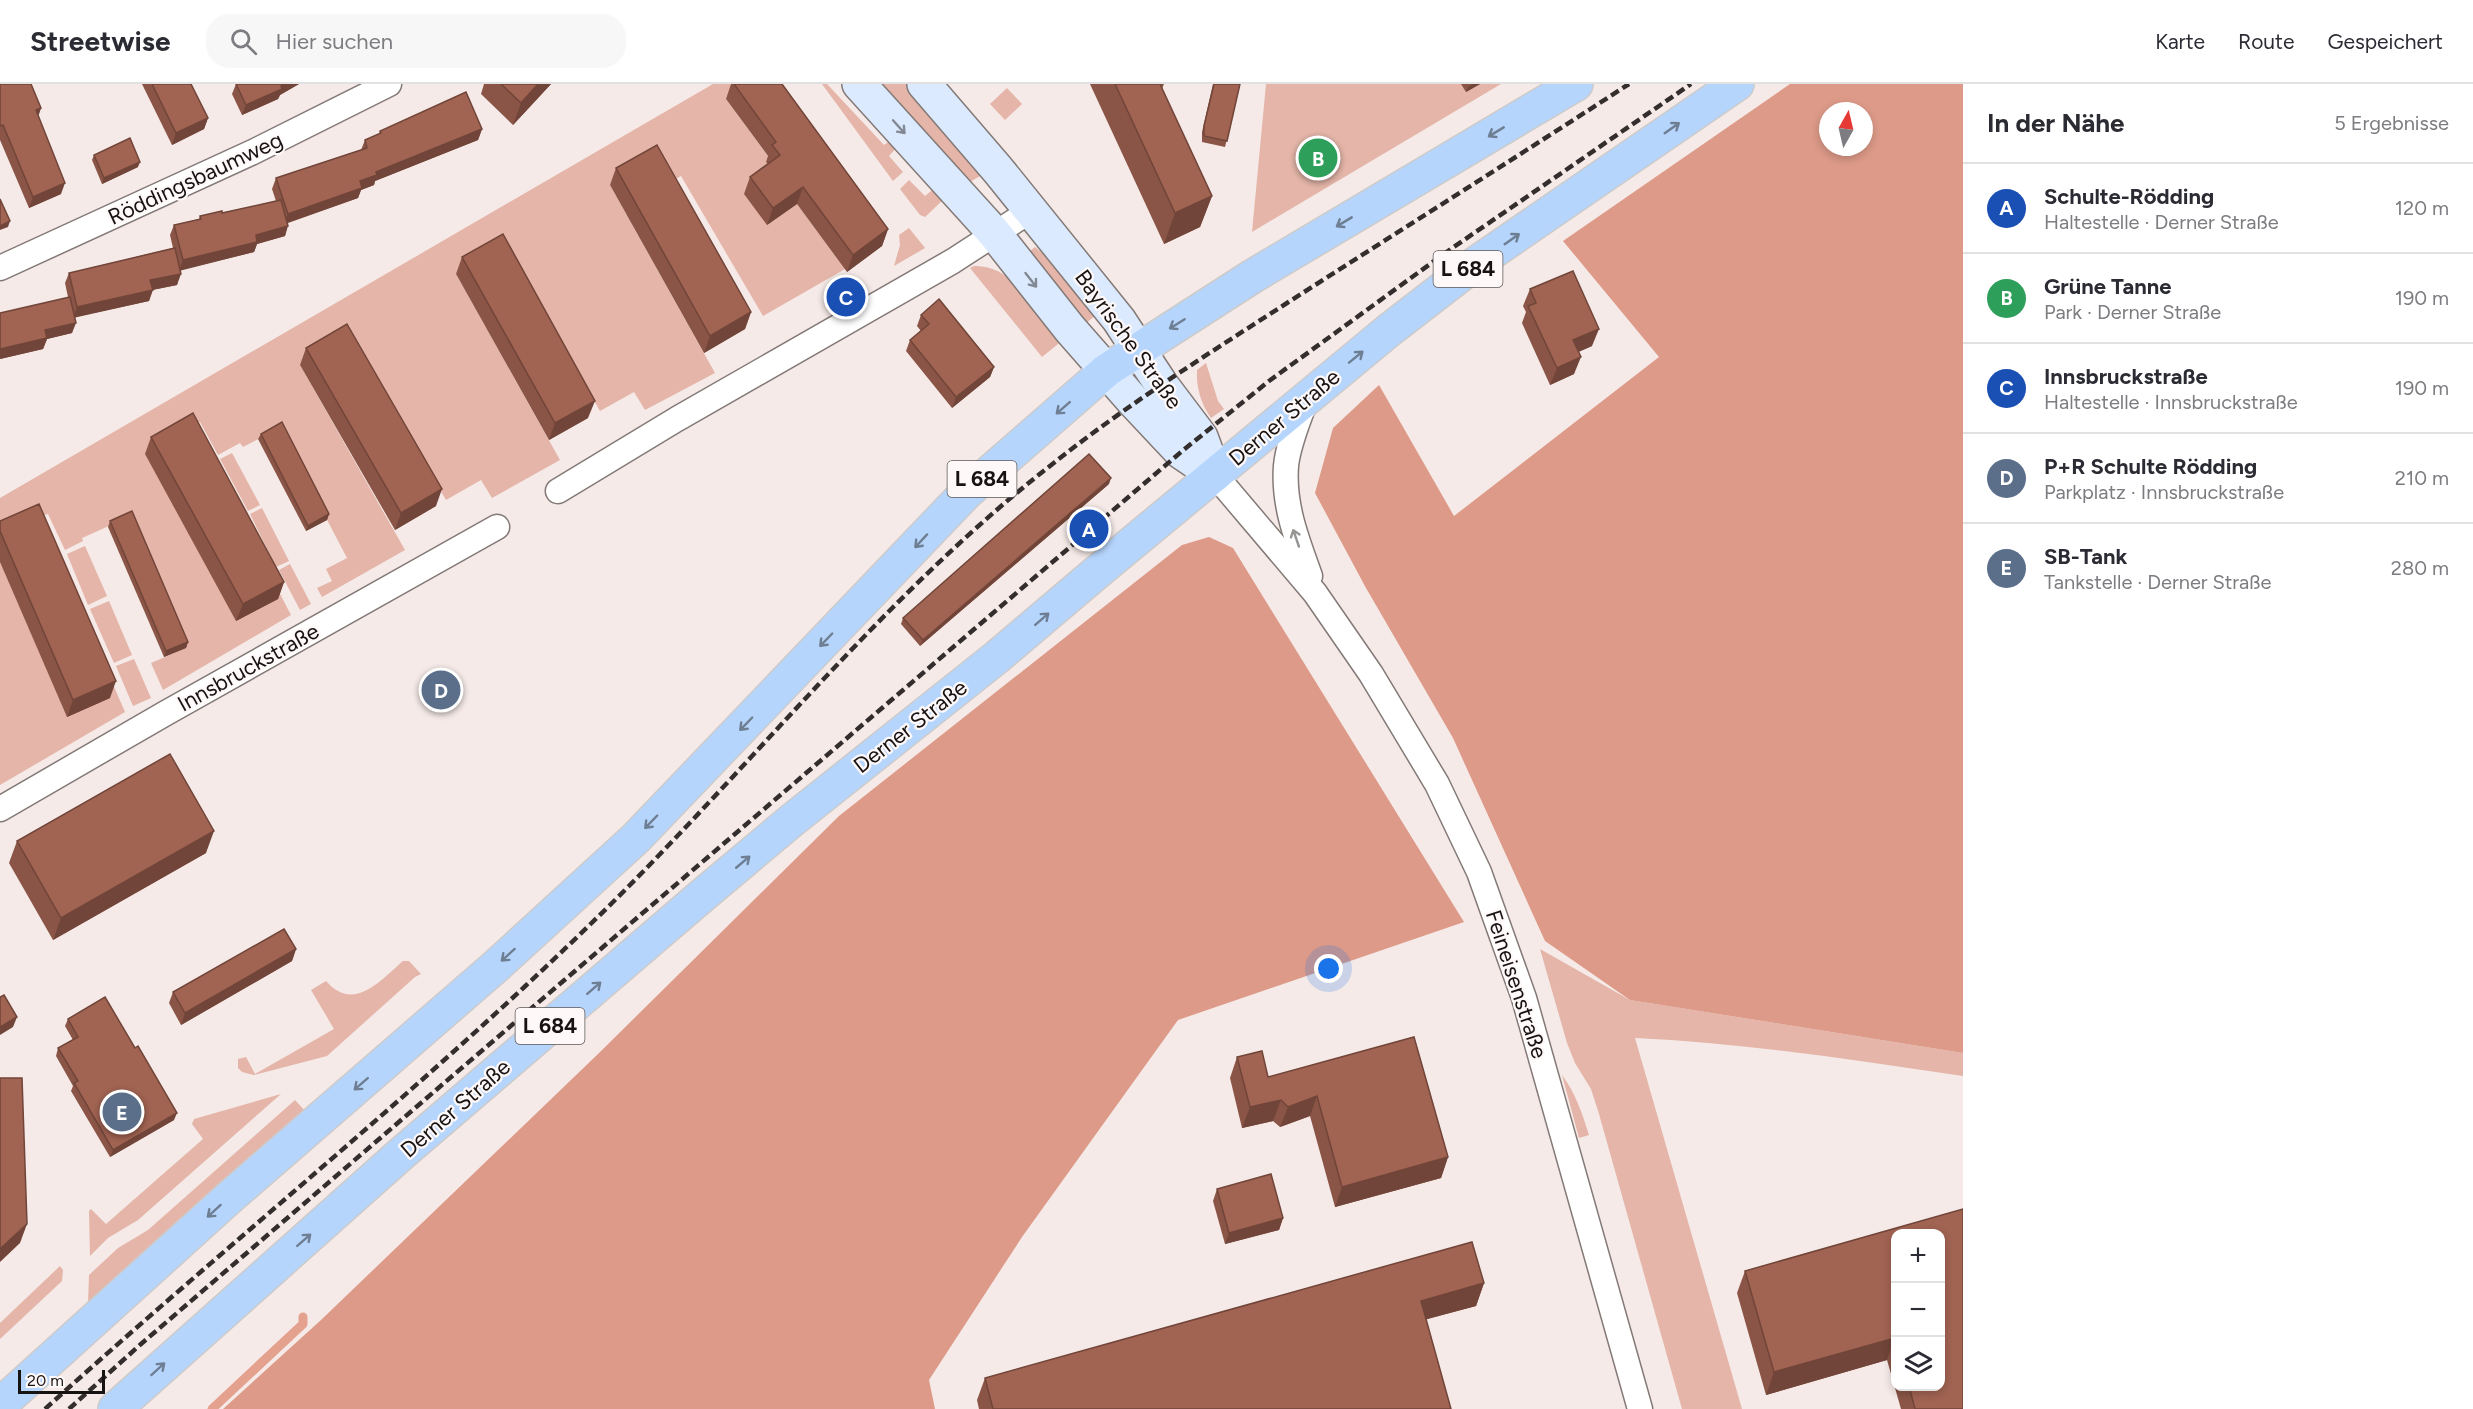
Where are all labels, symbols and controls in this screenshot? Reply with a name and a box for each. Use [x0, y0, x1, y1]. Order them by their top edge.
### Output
search box [206, 14, 626, 68]
text: Streetwise [30, 24, 170, 58]
icon: search [227, 25, 260, 58]
text: Hier suchen [275, 28, 393, 55]
text: Karte [2155, 29, 2205, 54]
text: Route [2238, 29, 2294, 54]
text: Gespeichert [2327, 29, 2443, 54]
north arrow [1819, 102, 1873, 156]
text: In der Nähe [1987, 107, 2124, 139]
text: 5 Ergebnisse [2334, 111, 2449, 135]
one-way arrow [892, 120, 906, 135]
one-way arrow [1664, 122, 1680, 134]
street label: Röddingsbaumweg [104, 126, 287, 231]
one-way arrow [1488, 126, 1505, 138]
pin: B [1298, 136, 1338, 181]
text: Schulte-Rödding [2044, 183, 2214, 210]
text: A [1999, 196, 2014, 220]
text: 120 m [2395, 196, 2449, 220]
text: Haltestelle · Derner Straße [2044, 210, 2279, 234]
one-way arrow [1336, 217, 1353, 229]
one-way arrow [1503, 233, 1519, 245]
road number: L 684 [1434, 251, 1502, 287]
street label: Bayrische Straße [1069, 264, 1188, 414]
one-way arrow [1025, 271, 1038, 287]
text: Grüne Tanne [2044, 273, 2171, 300]
pin: C [826, 274, 866, 320]
text: B [2000, 286, 2013, 310]
text: 190 m [2395, 286, 2449, 310]
text: Park · Derner Straße [2044, 300, 2221, 324]
one-way arrow [1169, 318, 1186, 330]
one-way arrow [1348, 350, 1364, 363]
street label: Derner Straße [1223, 363, 1345, 472]
text: Innsbruckstraße [2044, 363, 2208, 390]
text: C [1999, 376, 2014, 400]
text: 190 m [2395, 376, 2449, 400]
text: Haltestelle · Innsbruckstraße [2044, 390, 2298, 414]
one-way arrow [1055, 401, 1070, 415]
text: P+R Schulte Rödding [2044, 453, 2257, 480]
road number: L 684 [948, 461, 1016, 497]
text: D [2000, 466, 2014, 490]
text: 210 m [2395, 466, 2449, 490]
text: Parkplatz · Innsbruckstraße [2044, 480, 2284, 504]
pin: A [1070, 506, 1108, 552]
one-way arrow [1290, 529, 1301, 547]
one-way arrow [913, 534, 928, 549]
text: SB-Tank [2044, 543, 2127, 570]
text: E [2001, 556, 2012, 580]
text: 280 m [2391, 556, 2449, 580]
text: Tankstelle · Derner Straße [2044, 570, 2272, 594]
one-way arrow [1034, 612, 1049, 626]
street label: Innsbruckstraße [173, 617, 324, 717]
one-way arrow [820, 632, 834, 647]
pin: D [422, 668, 460, 712]
street label: Derner Straße [848, 674, 972, 779]
one-way arrow [739, 717, 754, 732]
one-way arrow [643, 815, 658, 830]
one-way arrow [734, 856, 750, 869]
street label: Feineisenstraße [1480, 907, 1553, 1062]
one-way arrow [501, 948, 516, 962]
your location [1314, 954, 1343, 983]
one-way arrow [586, 981, 601, 995]
road number: L 684 [516, 1008, 584, 1044]
street label: Derner Straße [395, 1053, 516, 1163]
one-way arrow [353, 1077, 369, 1090]
pin: E [102, 1090, 142, 1134]
one-way arrow [207, 1204, 222, 1218]
map controls [1891, 1229, 1945, 1391]
button: + [1891, 1229, 1945, 1283]
one-way arrow [296, 1233, 311, 1247]
button: − [1891, 1283, 1945, 1337]
button: layers [1891, 1337, 1945, 1391]
one-way arrow [151, 1362, 166, 1376]
scale bar [18, 1367, 105, 1394]
text: 20 m [27, 1371, 64, 1390]

